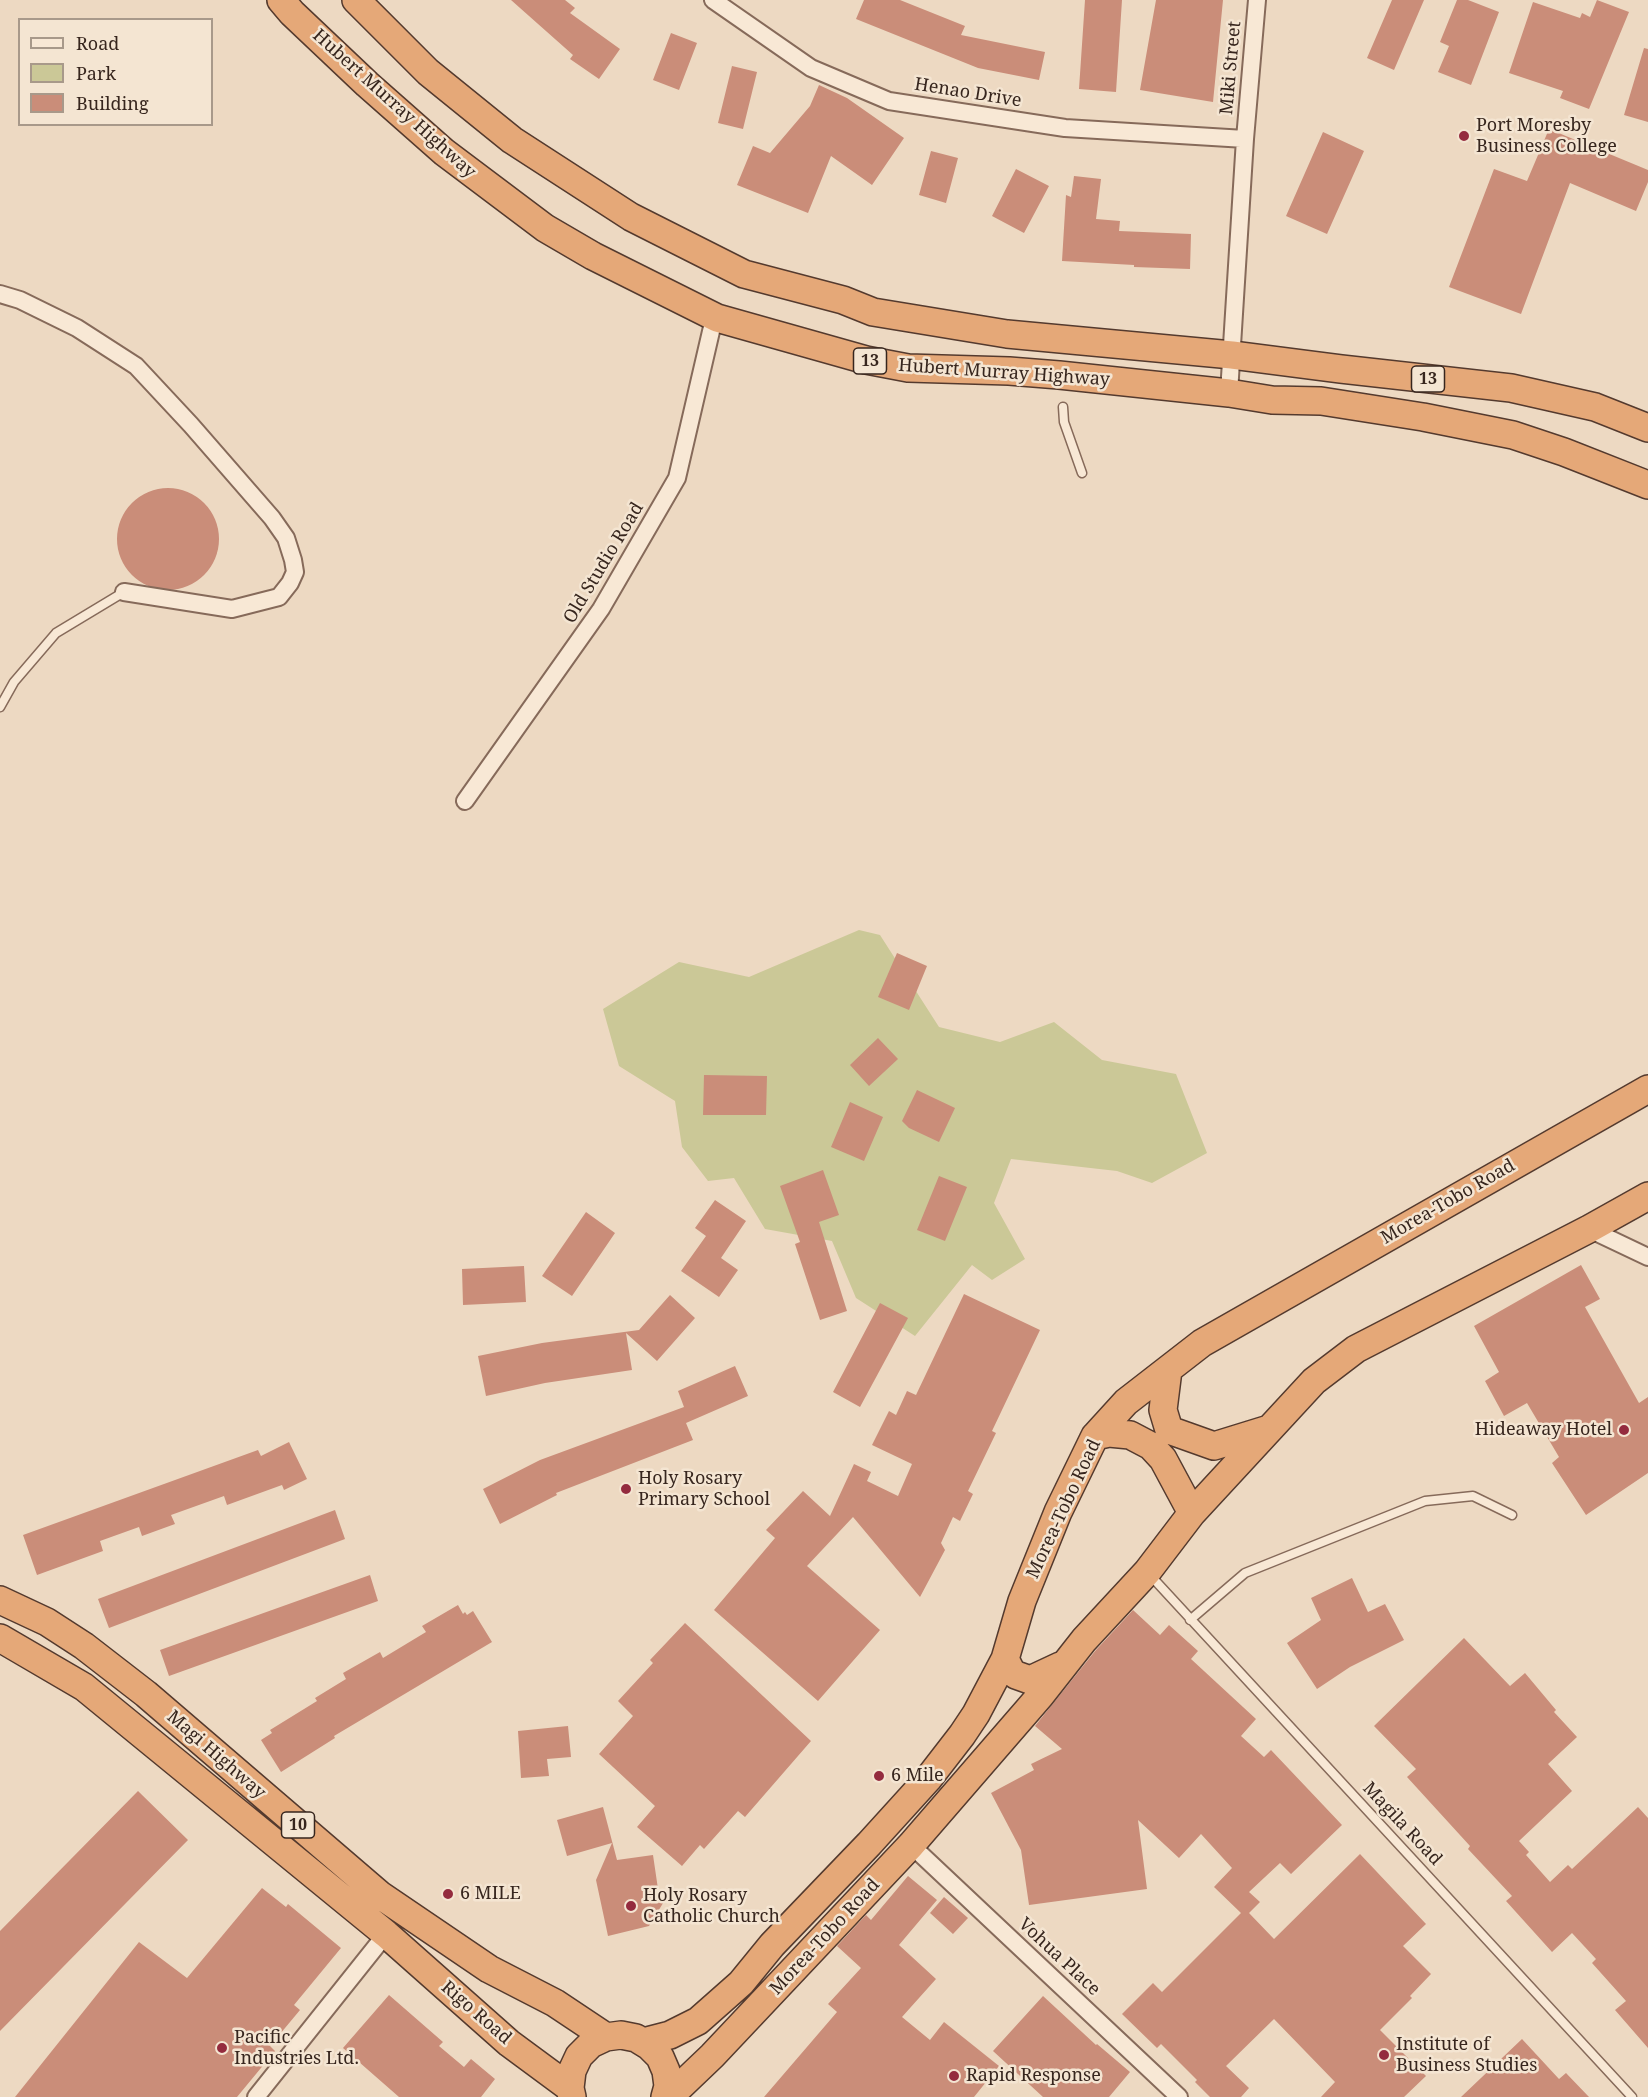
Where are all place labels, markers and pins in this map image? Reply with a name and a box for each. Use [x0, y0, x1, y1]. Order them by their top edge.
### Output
place label: Port Moresby Business College [1476, 115, 1617, 158]
marker: Port Moresby Business College [1457, 129, 1471, 143]
place label: Hideaway Hotel [1475, 1419, 1612, 1441]
marker: Hideaway Hotel [1617, 1423, 1631, 1437]
place label: Holy Rosary Primary School [638, 1468, 770, 1510]
marker: Holy Rosary Primary School [619, 1482, 633, 1496]
place label: 6 Mile [891, 1765, 944, 1787]
marker: 6 Mile [872, 1769, 886, 1783]
place label: 6 MILE [460, 1883, 521, 1905]
place label: Holy Rosary Catholic Church [643, 1885, 780, 1928]
marker: 6 MILE [441, 1887, 455, 1901]
marker: Holy Rosary Catholic Church [624, 1899, 638, 1913]
place label: Pacific Industries Ltd. [234, 2027, 359, 2070]
place label: Institute of Business Studies [1396, 2034, 1537, 2076]
marker: Pacific Industries Ltd. [215, 2041, 229, 2055]
marker: Institute of Business Studies [1377, 2048, 1391, 2062]
place label: Rapid Response [966, 2065, 1101, 2087]
marker: Rapid Response [947, 2069, 961, 2083]

